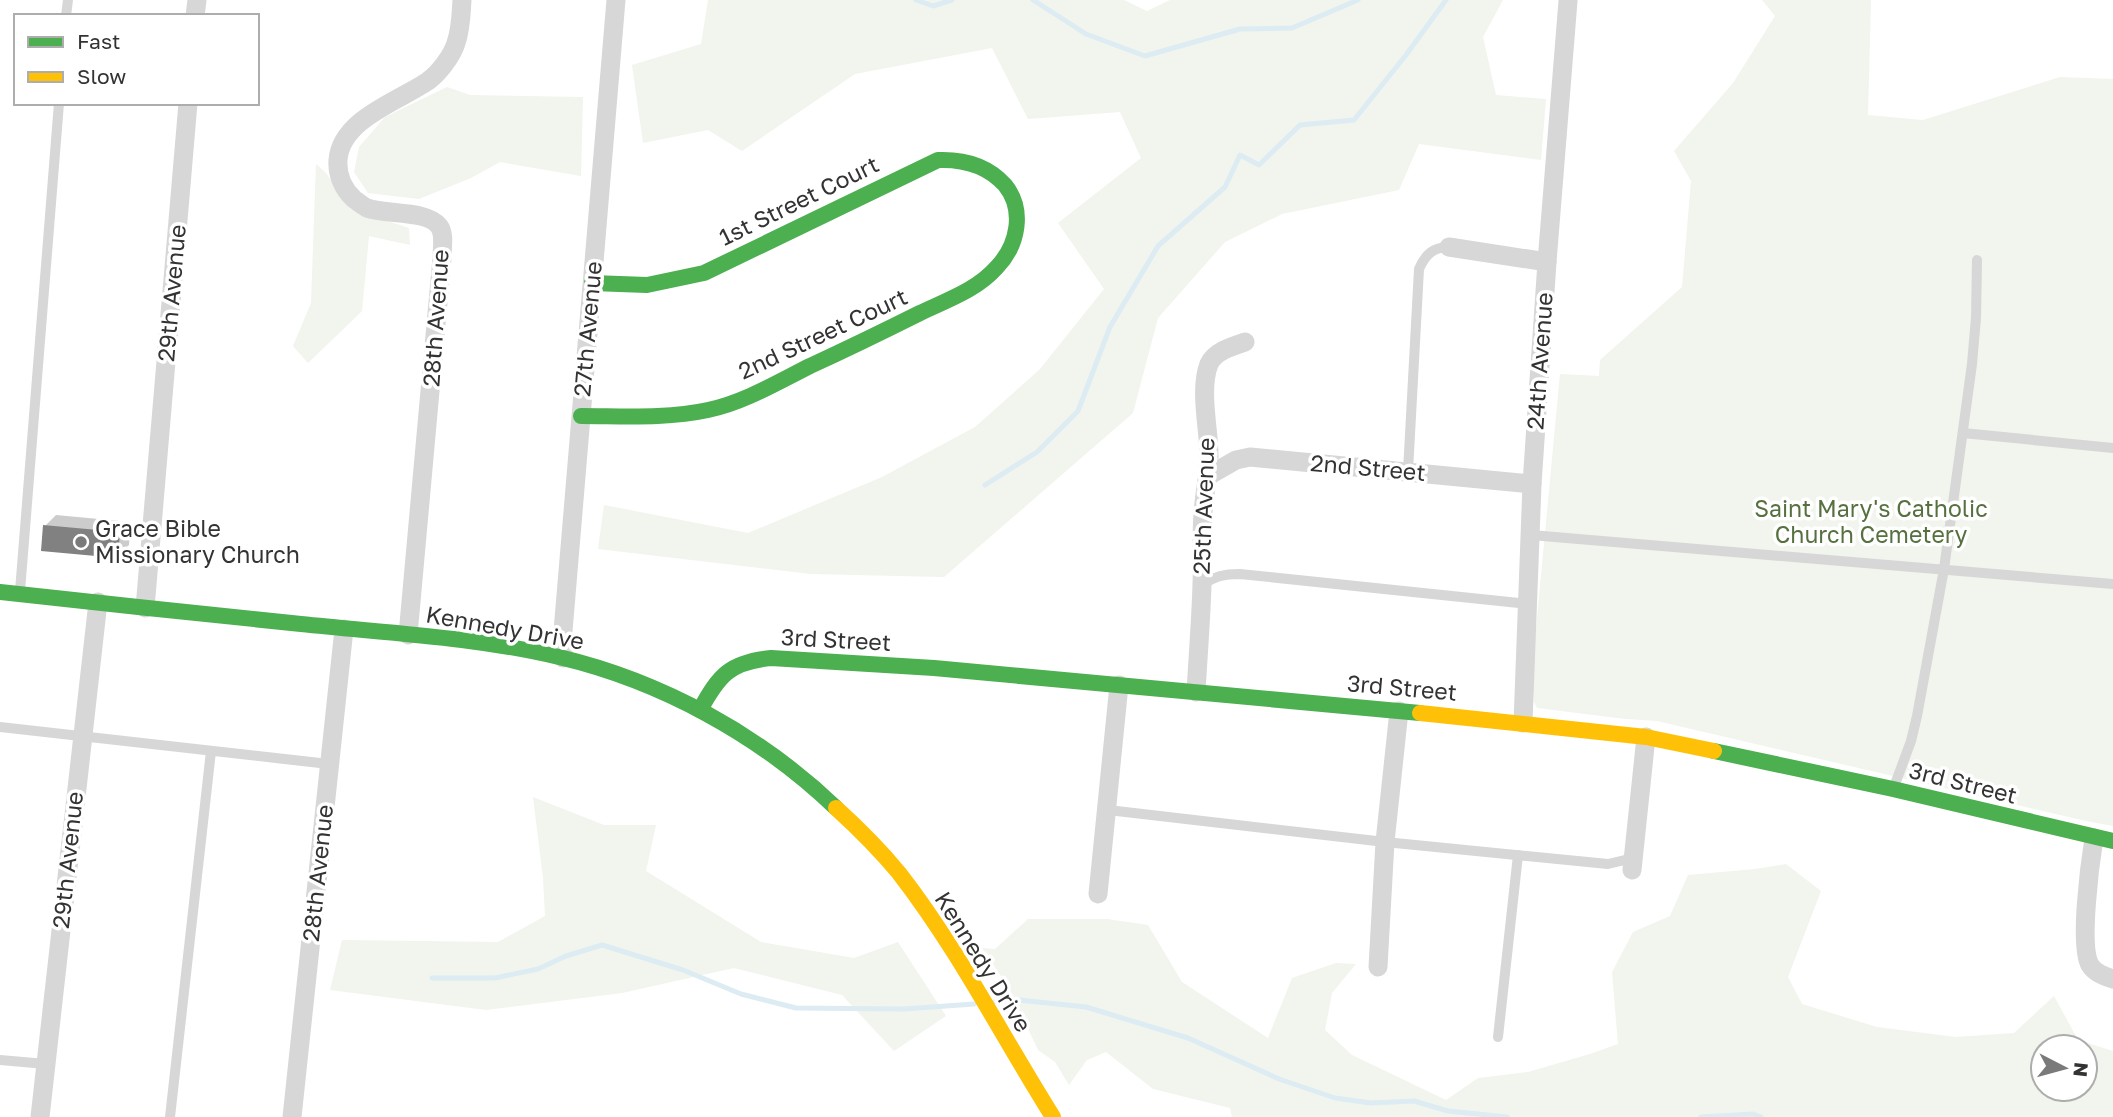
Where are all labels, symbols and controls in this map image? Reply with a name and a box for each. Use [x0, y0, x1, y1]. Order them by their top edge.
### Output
legend [14, 14, 259, 105]
text: Fast [77, 28, 120, 54]
text: Slow [77, 63, 126, 89]
street label: 1st Street Court [714, 149, 883, 251]
street label: 29th Avenue [151, 223, 191, 363]
street label: 28th Avenue [416, 248, 454, 388]
street label: 27th Avenue [567, 260, 607, 398]
street label: 2nd Street Court [734, 282, 912, 384]
street label: 24th Avenue [1520, 291, 1558, 431]
street label: 25th Avenue [1187, 437, 1219, 575]
street label: 2nd Street [1309, 448, 1427, 486]
park label: Saint Mary's Catholic Church Cemetery [1754, 494, 1988, 548]
place label: Grace Bible Missionary Church [95, 514, 300, 568]
marker: Grace Bible Missionary Church [73, 534, 89, 550]
street label: Kennedy Drive [424, 599, 586, 655]
street label: 3rd Street [780, 622, 892, 656]
street label: 3rd Street [1346, 668, 1458, 706]
street label: 3rd Street [1906, 755, 2020, 809]
street label: 29th Avenue [46, 790, 88, 930]
street label: 28th Avenue [296, 803, 338, 943]
street label: Kennedy Drive [930, 886, 1038, 1037]
north arrow [2029, 1033, 2099, 1103]
text: N [2069, 1061, 2094, 1078]

